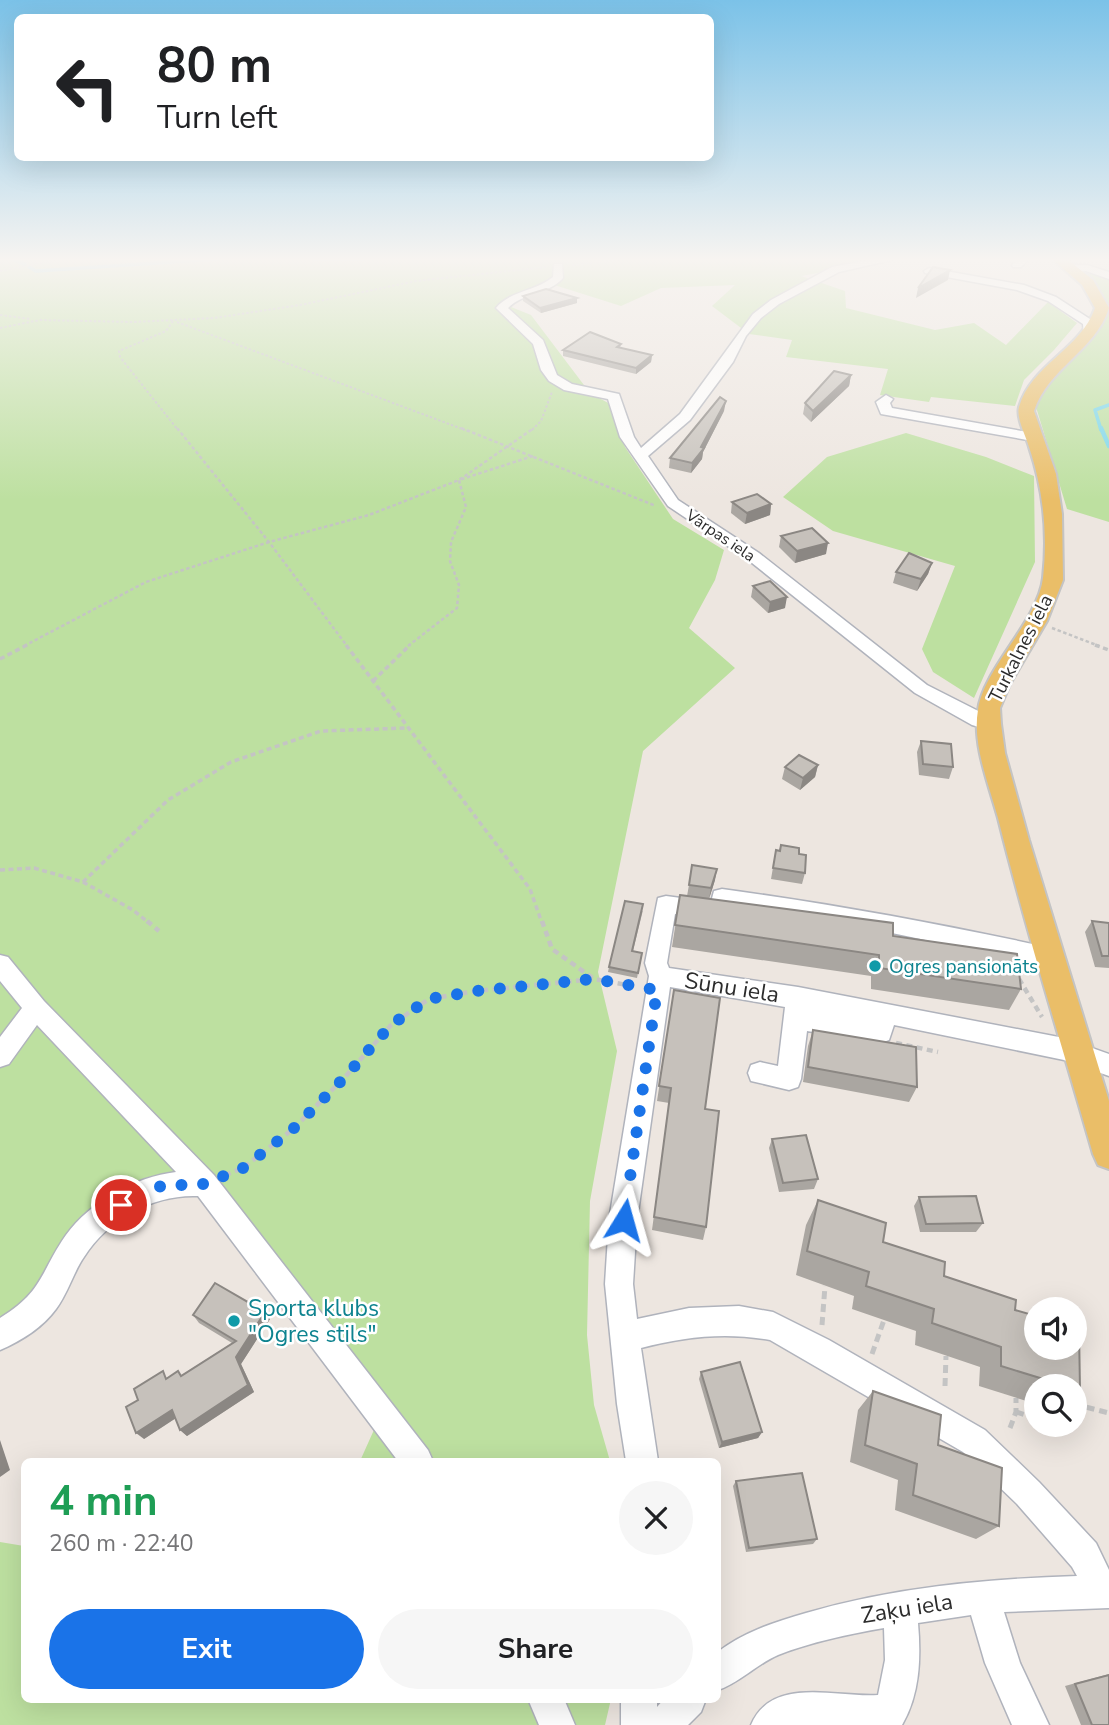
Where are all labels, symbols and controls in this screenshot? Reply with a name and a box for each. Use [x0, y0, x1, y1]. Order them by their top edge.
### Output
text: 80 m [157, 32, 272, 99]
icon: left [42, 42, 133, 133]
text: Turn left [157, 96, 277, 139]
street label: Vārpas iela [681, 504, 759, 567]
street label: Turkalnes iela [983, 590, 1059, 707]
place label: Ogres pansionāts [889, 954, 1038, 980]
marker: Ogres pansionāts [867, 958, 883, 974]
street label: Sūnu iela [682, 965, 782, 1010]
pin [91, 1175, 151, 1235]
position arrow [587, 1183, 661, 1257]
icon: arrive [102, 1186, 140, 1224]
place label: Sporta klubs "Ogres stils" [248, 1293, 379, 1350]
map controls [1024, 1297, 1087, 1437]
button: sound [1024, 1297, 1087, 1360]
marker: Sporta klubs "Ogres stils" [226, 1313, 242, 1329]
button: search [1024, 1374, 1087, 1437]
text: 4 min [49, 1473, 158, 1530]
button: close [619, 1481, 693, 1555]
text: 260 m · 22:40 [49, 1528, 194, 1559]
street label: Zaķu iela [859, 1586, 955, 1631]
button: Exit [49, 1609, 364, 1689]
button: Share [378, 1609, 693, 1689]

